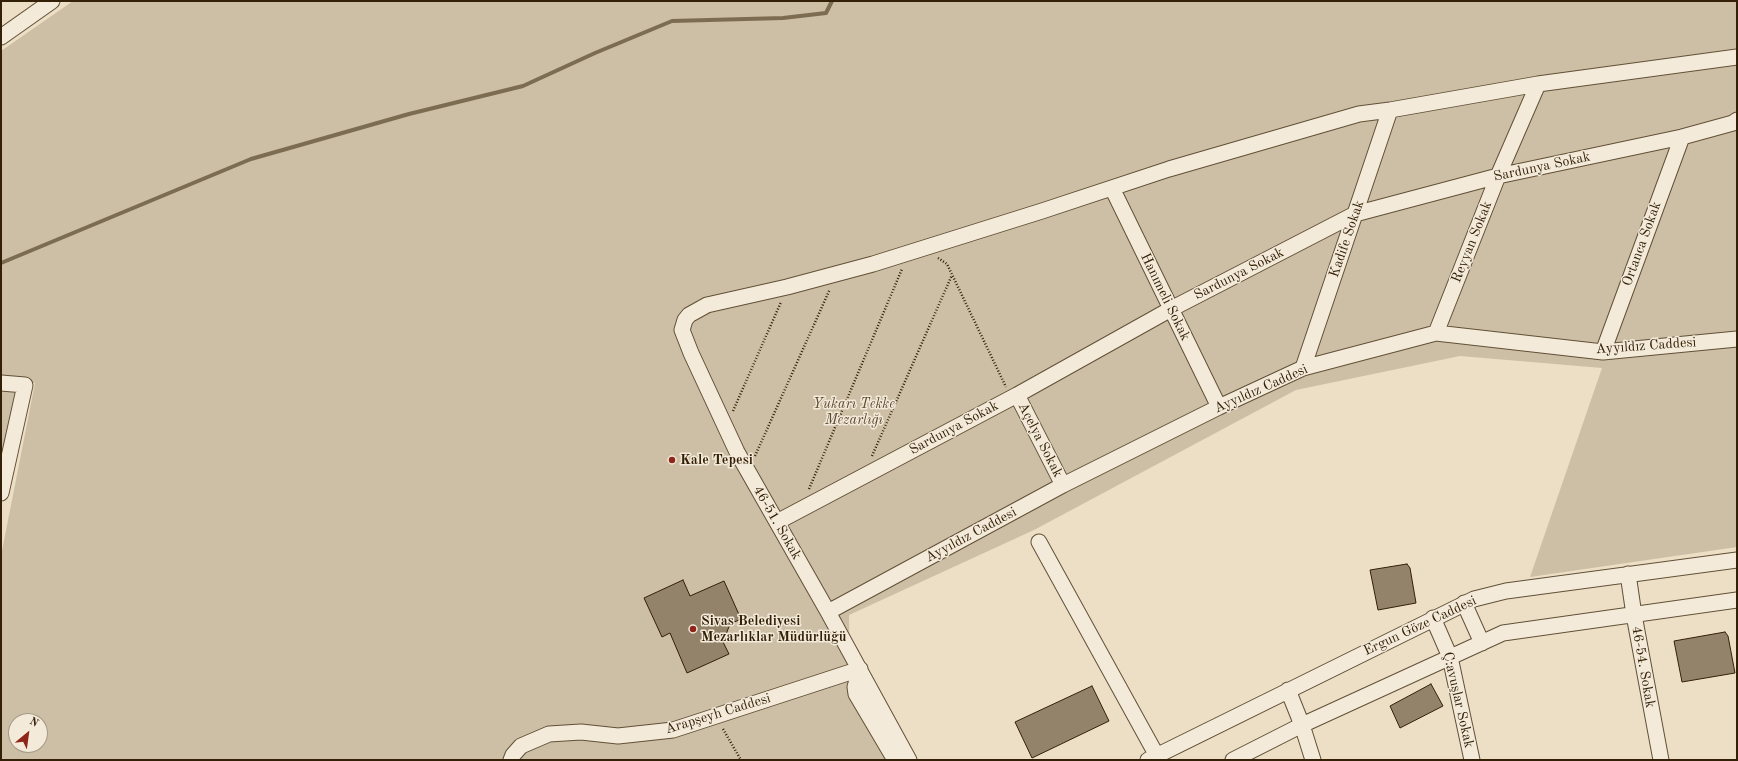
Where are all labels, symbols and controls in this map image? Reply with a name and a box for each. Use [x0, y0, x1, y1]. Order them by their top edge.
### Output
street label: Sardunya Sokak [1492, 149, 1592, 185]
street label: Kadife Sokak [1326, 198, 1368, 280]
street label: Reyyan Sokak [1448, 199, 1496, 285]
street label: Ortanca Sokak [1619, 199, 1665, 289]
street label: Sardunya Sokak [1191, 244, 1287, 304]
street label: Hanımeli Sokak [1137, 250, 1193, 344]
street label: Ayyıldız Caddesi [1595, 334, 1697, 358]
street label: Ayyıldız Caddesi [1212, 361, 1310, 417]
park label: Yukarı Tekke Mezarlığı [813, 396, 895, 428]
street label: Sardunya Sokak [907, 397, 1001, 459]
street label: Açelya Sokak [1014, 400, 1066, 480]
place label: Kale Tepesi [680, 452, 753, 468]
marker: Kale Tepesi [667, 455, 677, 465]
street label: 46-51. Sokak [749, 483, 805, 563]
street label: Ayyıldız Caddesi [923, 504, 1019, 566]
street label: Ergun Göze Caddesi [1361, 592, 1479, 660]
place label: Sivas Belediyesi Mezarlıklar Müdürlüğü [701, 613, 846, 646]
marker: Sivas Belediyesi Mezarlıklar Müdürlüğü [688, 624, 698, 634]
street label: 46-54. Sokak [1628, 625, 1658, 709]
street label: Ç:avuşlar Sokak [1439, 650, 1477, 750]
street label: Arapşeyh Caddesi [663, 690, 773, 738]
north arrow [8, 713, 48, 753]
text: N [27, 716, 40, 730]

